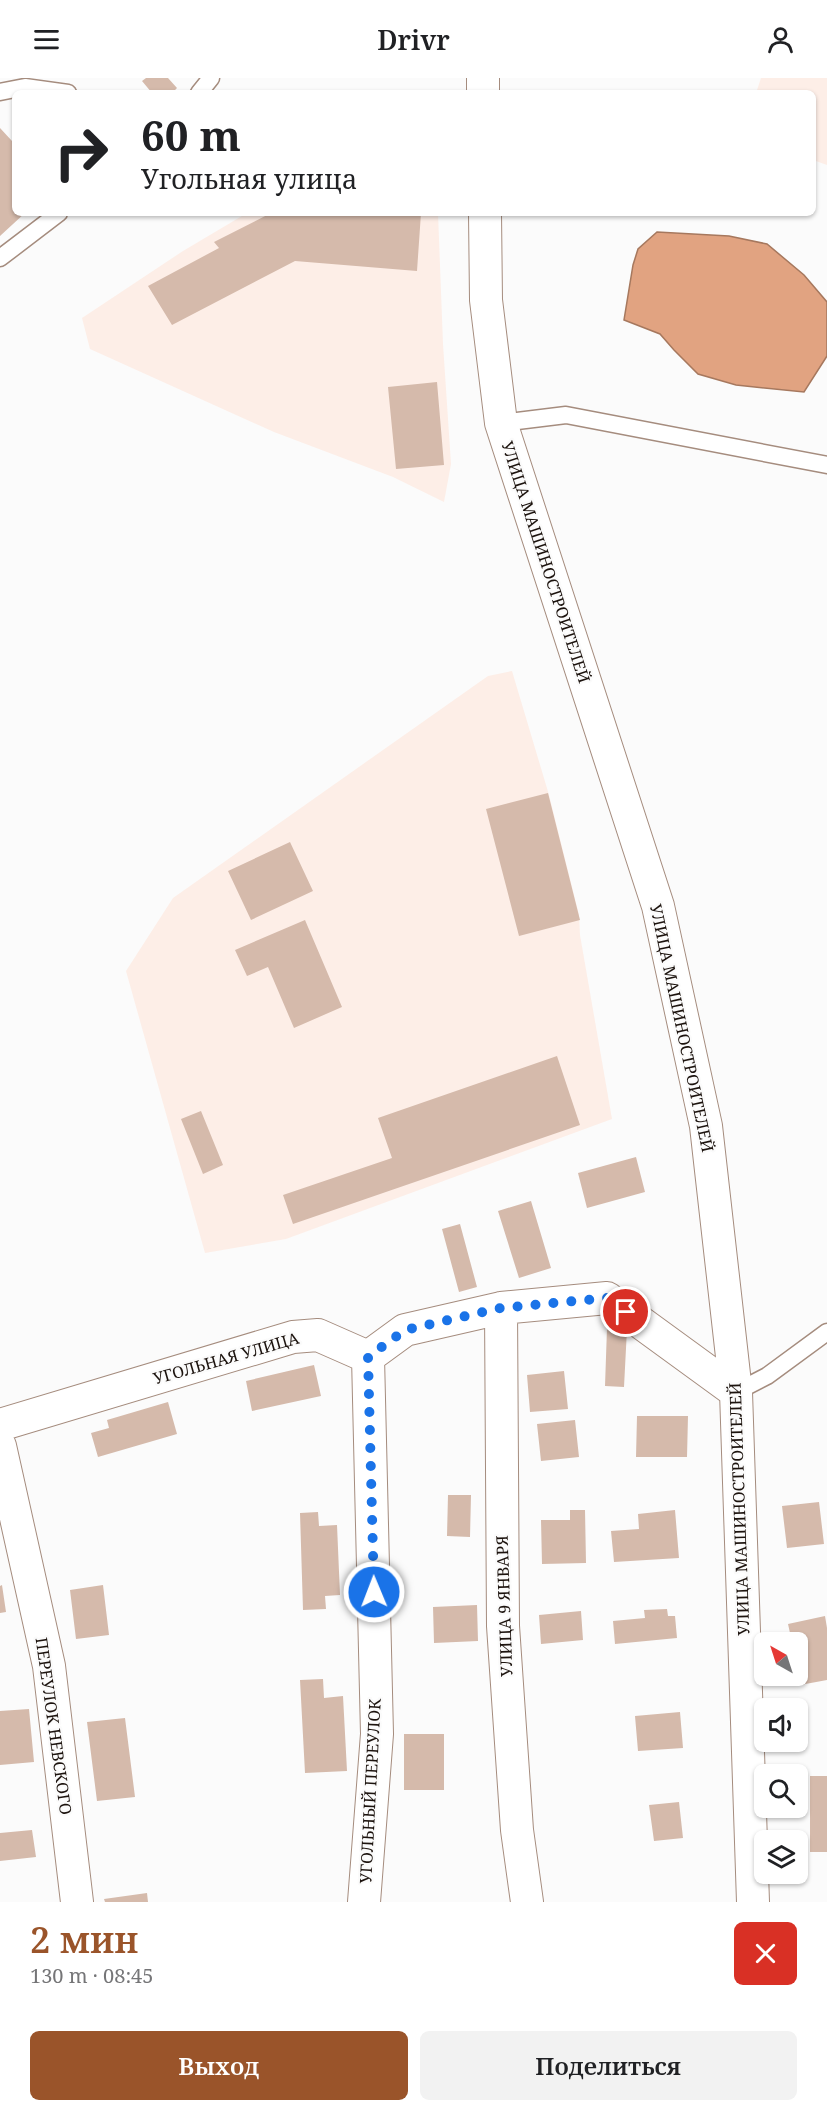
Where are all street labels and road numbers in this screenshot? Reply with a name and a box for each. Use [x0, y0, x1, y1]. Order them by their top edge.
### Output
street label: УЛИЦА МАШИНОСТРОИТЕЛЕЙ [496, 438, 596, 686]
street label: УЛИЦА МАШИНОСТРОИТЕЛЕЙ [645, 902, 719, 1154]
street label: УГОЛЬНАЯ УЛИЦА [151, 1326, 302, 1389]
street label: УЛИЦА МАШИНОСТРОИТЕЛЕЙ [724, 1382, 754, 1636]
street label: УЛИЦА 9 ЯНВАРЯ [491, 1535, 517, 1677]
street label: ПЕРЕУЛОК НЕВСКОГО [31, 1636, 77, 1816]
street label: УГОЛЬНЫЙ ПЕРЕУЛОК [354, 1697, 386, 1884]

